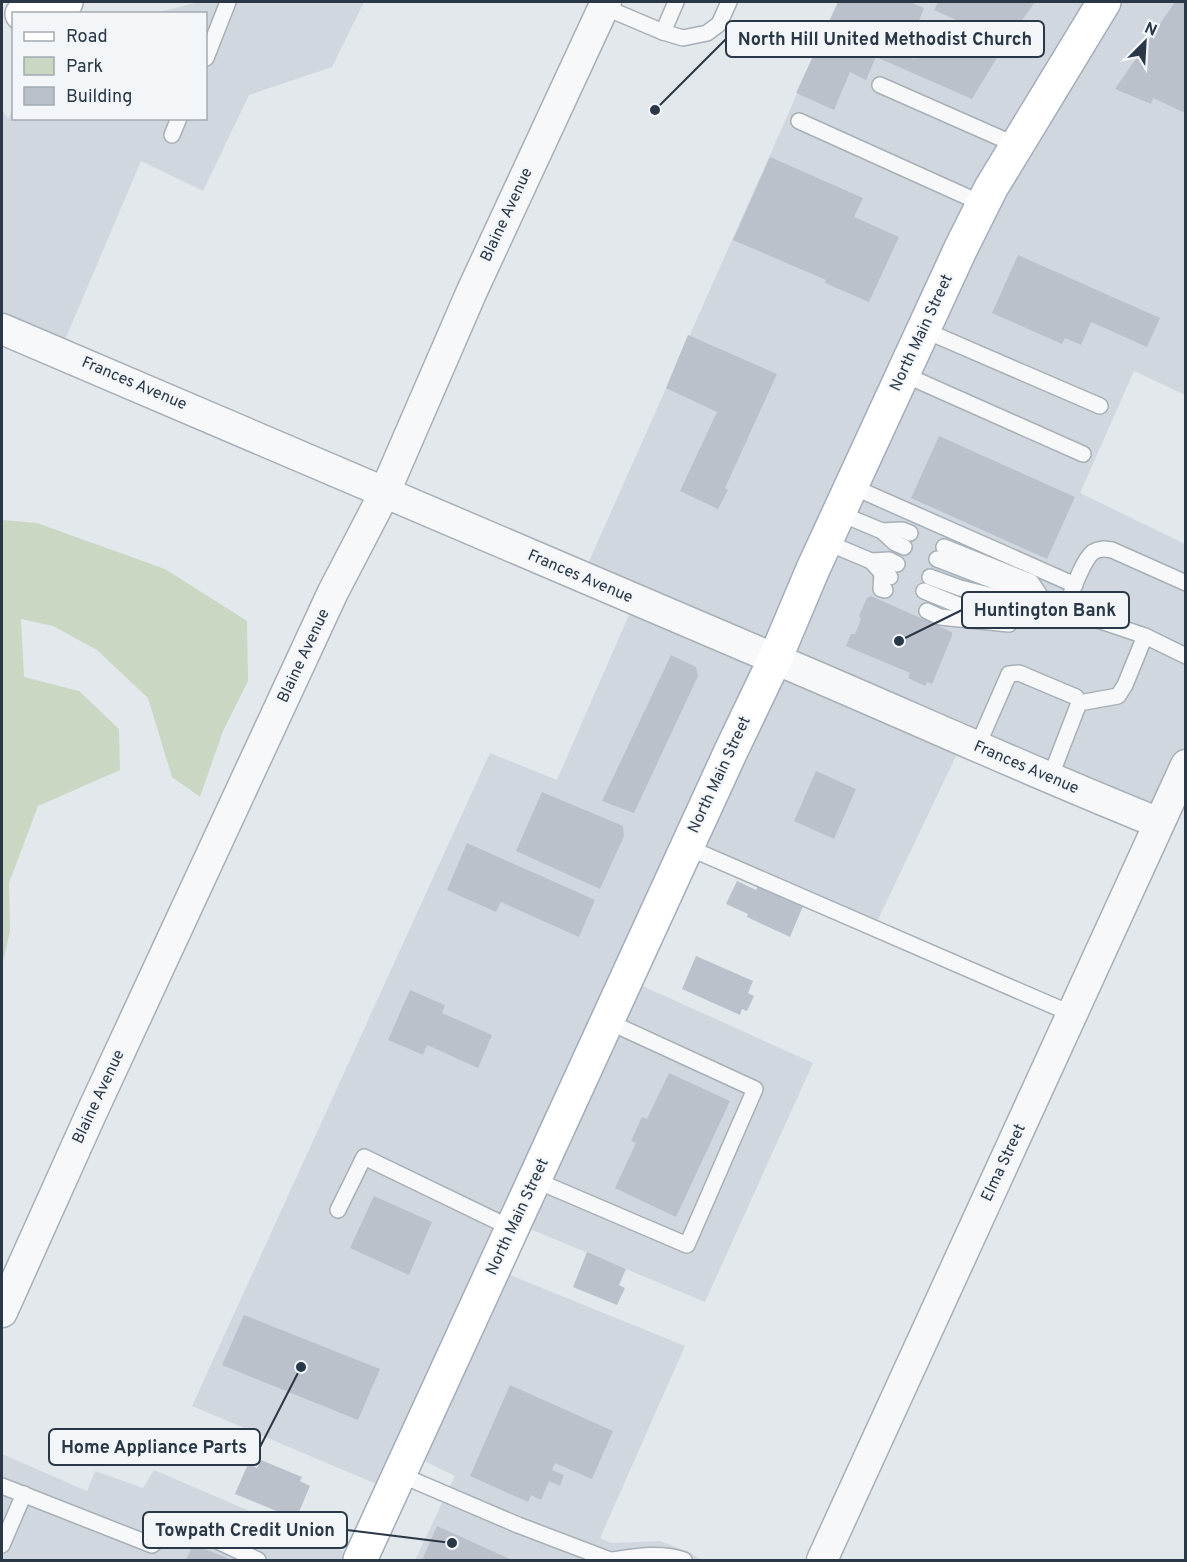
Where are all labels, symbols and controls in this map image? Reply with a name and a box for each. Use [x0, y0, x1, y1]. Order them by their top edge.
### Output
legend [12, 12, 207, 120]
north arrow [1115, 12, 1175, 72]
text: N [1141, 19, 1160, 42]
callout: North Hill United Methodist Church [726, 21, 1044, 57]
text: Road [66, 26, 108, 49]
text: North Hill United Methodist Church [738, 29, 1032, 52]
text: Park [66, 56, 103, 79]
text: Building [66, 86, 132, 109]
street label: Blaine Avenue [476, 165, 538, 265]
street label: North Main Street [886, 271, 958, 395]
street label: Frances Avenue [78, 353, 190, 415]
street label: Frances Avenue [524, 546, 636, 608]
callout: Huntington Bank [962, 592, 1129, 628]
text: Huntington Bank [974, 600, 1116, 623]
street label: Blaine Avenue [273, 606, 335, 706]
street label: North Main Street [684, 713, 756, 837]
street label: Frances Avenue [970, 737, 1082, 799]
street label: Blaine Avenue [68, 1047, 130, 1147]
street label: Elma Street [977, 1121, 1031, 1205]
street label: North Main Street [482, 1155, 554, 1279]
callout: Home Appliance Parts [49, 1429, 260, 1465]
text: Home Appliance Parts [61, 1437, 247, 1460]
callout: Towpath Credit Union [143, 1512, 347, 1548]
text: Towpath Credit Union [155, 1520, 335, 1543]

